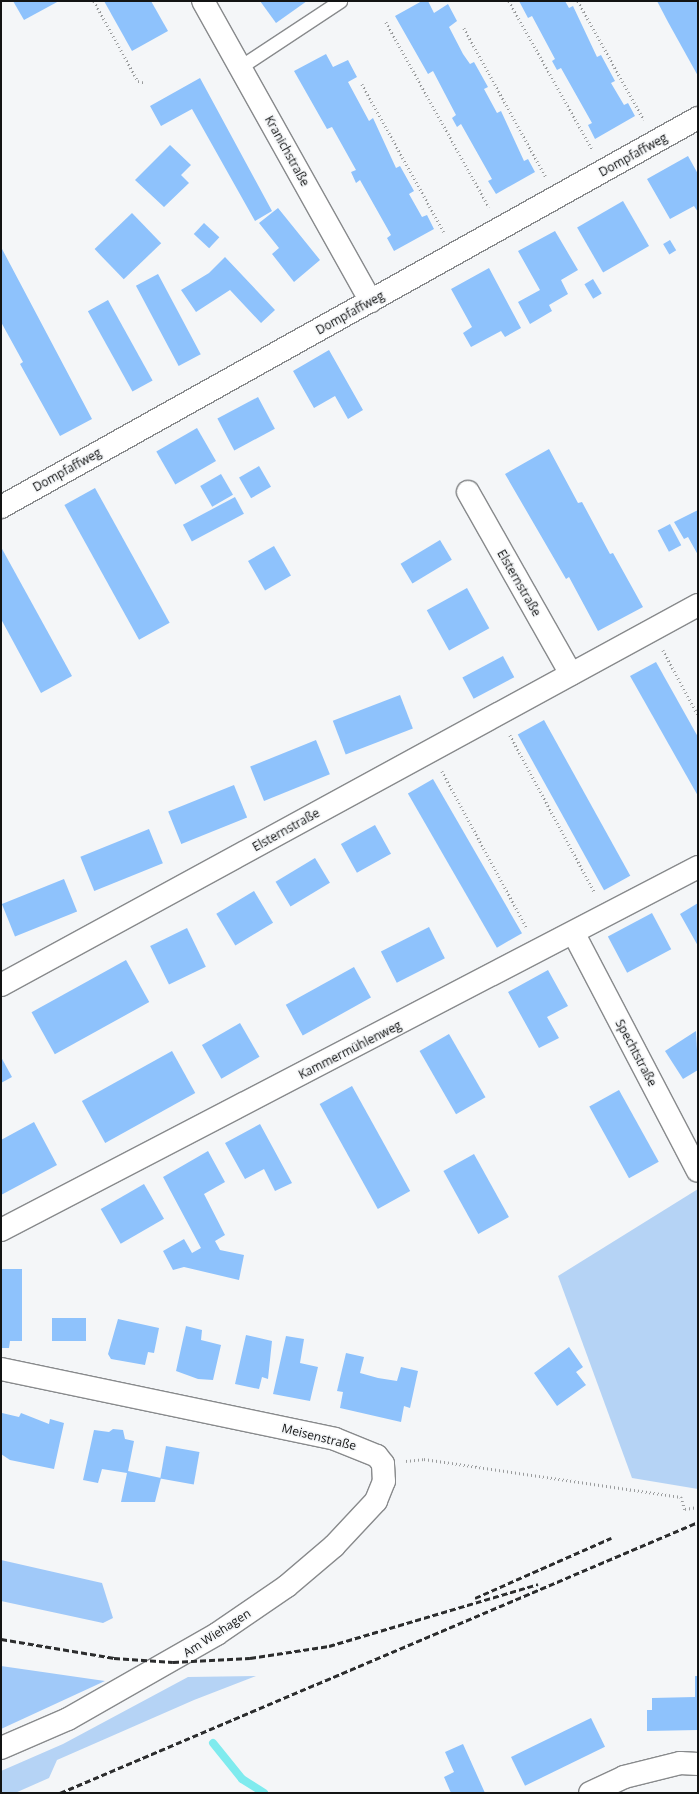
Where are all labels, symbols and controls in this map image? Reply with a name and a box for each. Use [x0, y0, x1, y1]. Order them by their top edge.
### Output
street label: Kranichstraße [262, 113, 312, 189]
street label: Dompfaffweg [596, 130, 670, 180]
street label: Dompfaffweg [313, 288, 387, 338]
street label: Dompfaffweg [30, 445, 104, 495]
street label: Elsternstraße [494, 547, 544, 619]
street label: Elsternstraße [250, 806, 322, 854]
street label: Spechtstraße [612, 1017, 660, 1089]
street label: Kammermühlenweg [296, 1018, 404, 1082]
street label: Meisenstraße [280, 1421, 358, 1453]
street label: Am Wiehagen [181, 1606, 253, 1660]

